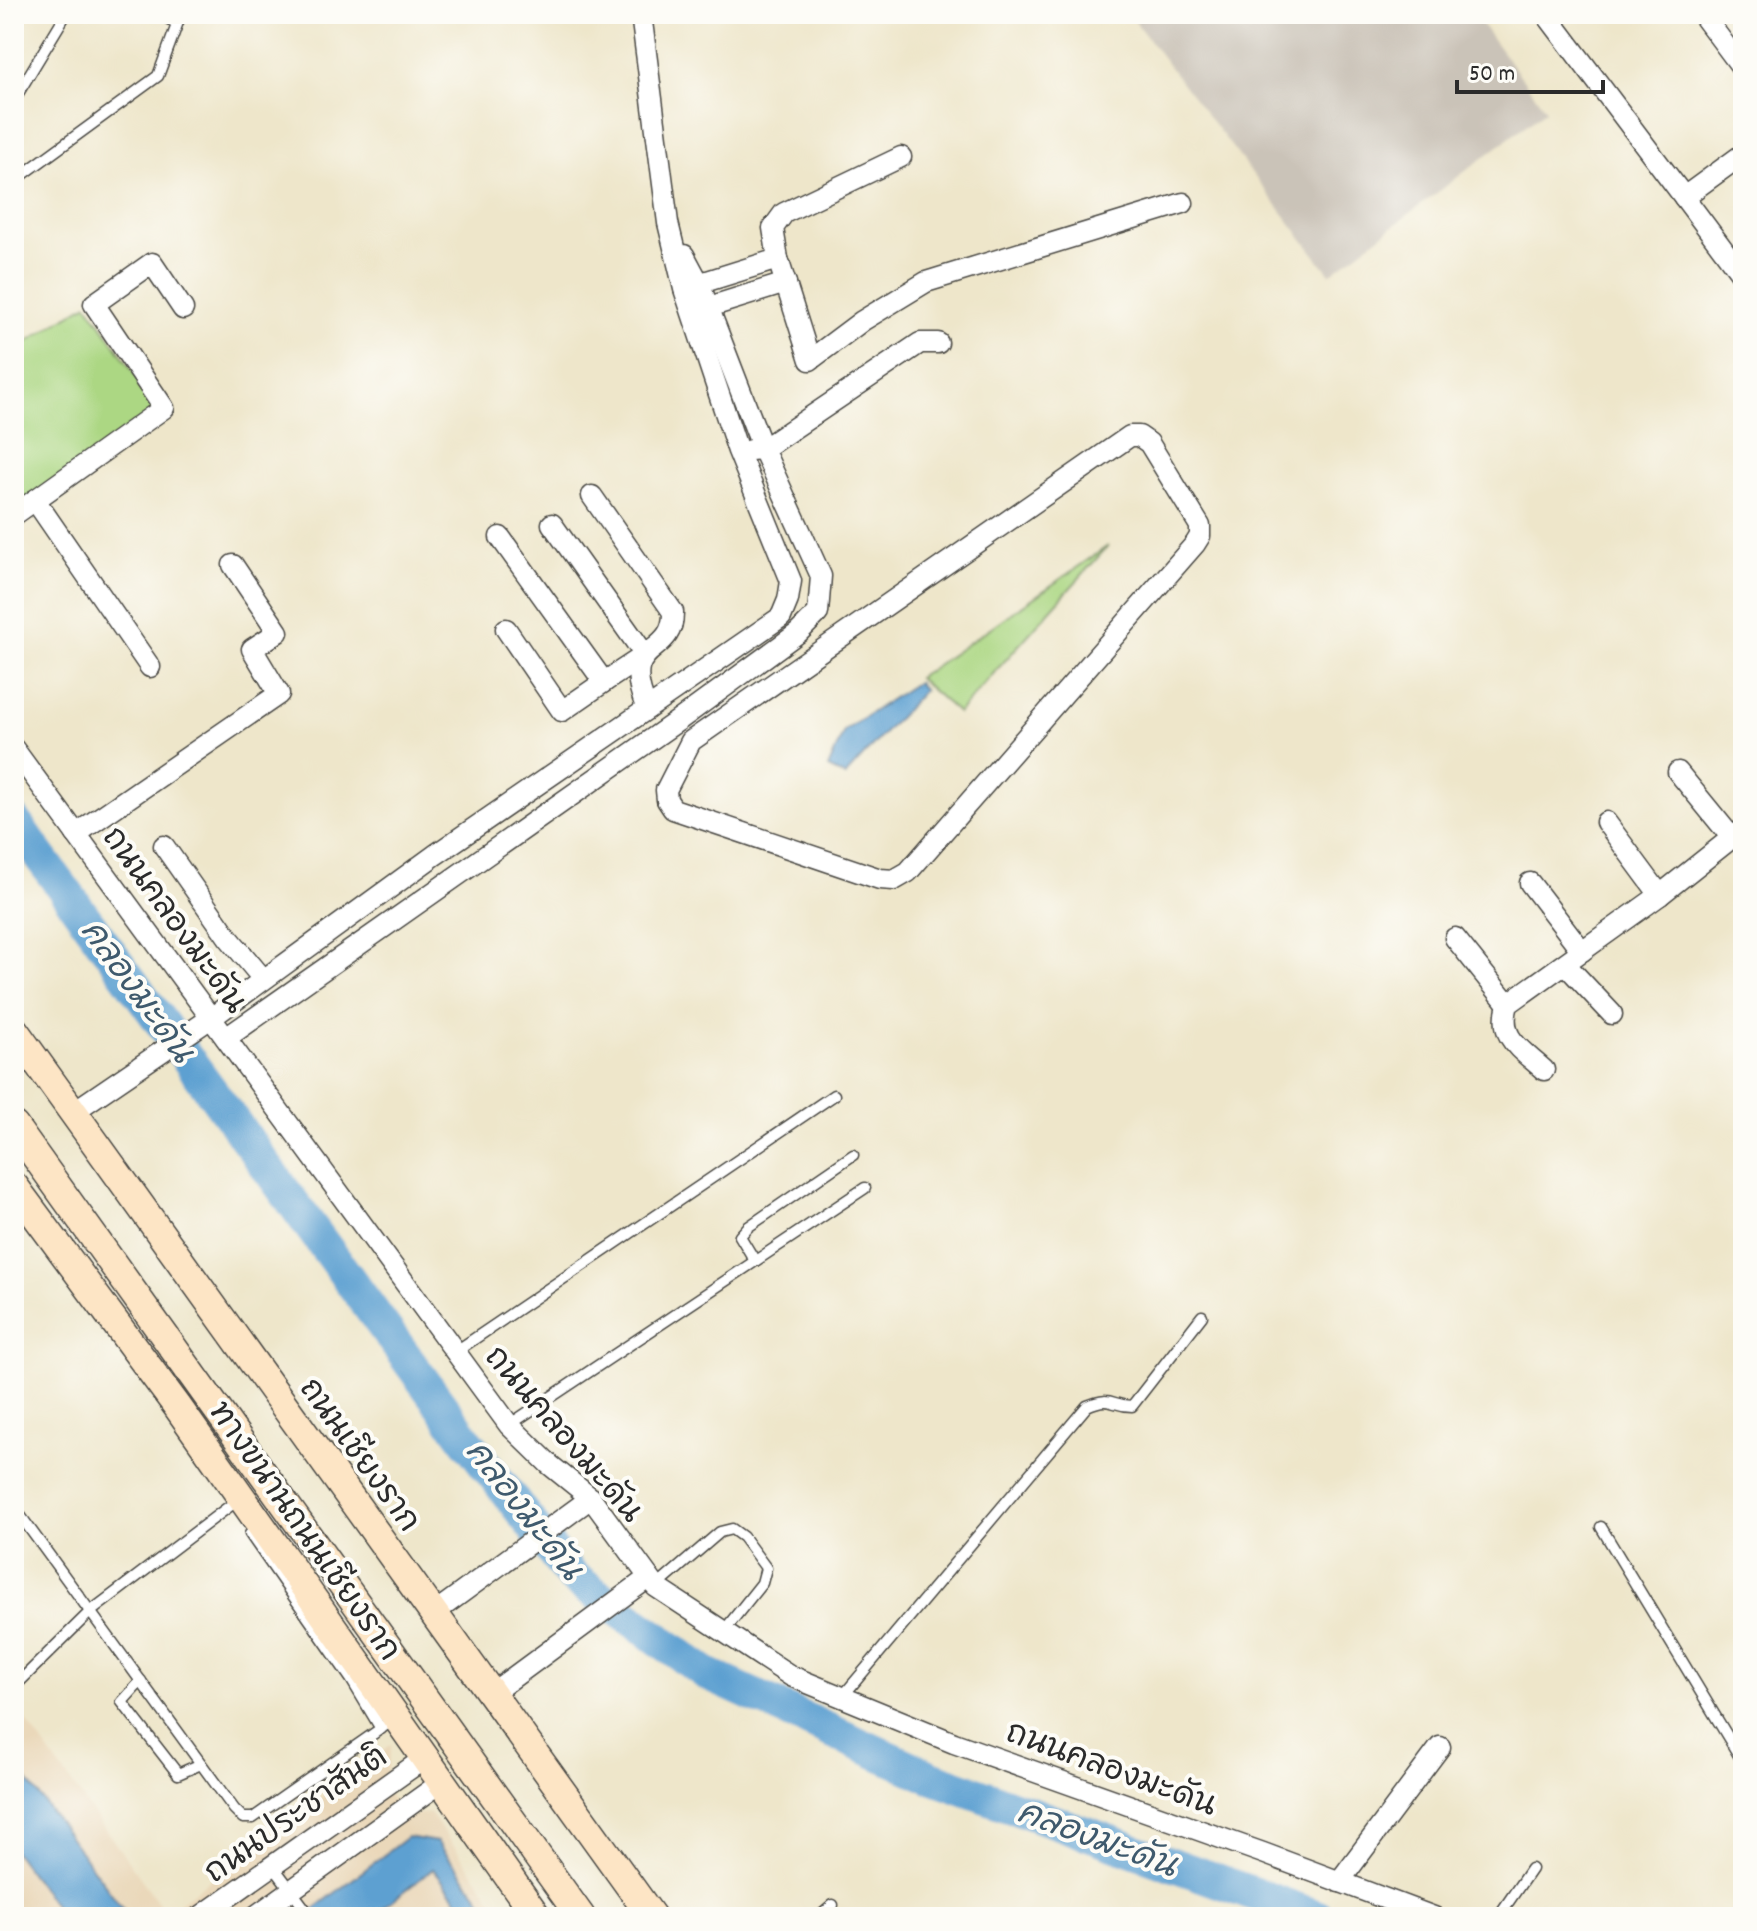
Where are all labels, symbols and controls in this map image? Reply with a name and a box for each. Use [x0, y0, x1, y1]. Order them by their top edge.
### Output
scale bar [1457, 44, 1603, 94]
text: 50 m [1469, 58, 1515, 92]
street label: ถนนคลองมะดัน [95, 818, 257, 1020]
water label: คลองมะดัน [74, 911, 204, 1069]
street label: ถนนคลองมะดัน [478, 1337, 652, 1529]
street label: ถนนเชียงราก [285, 1370, 430, 1544]
street label: ทางขนานถนนเชียงราก [195, 1393, 410, 1672]
water label: คลองมะดัน [459, 1431, 593, 1587]
street label: ถนนคลองมะดัน [998, 1712, 1222, 1831]
street label: ถนนประชาสันติ [197, 1737, 399, 1897]
water label: คลองมะดัน [1010, 1791, 1183, 1894]

